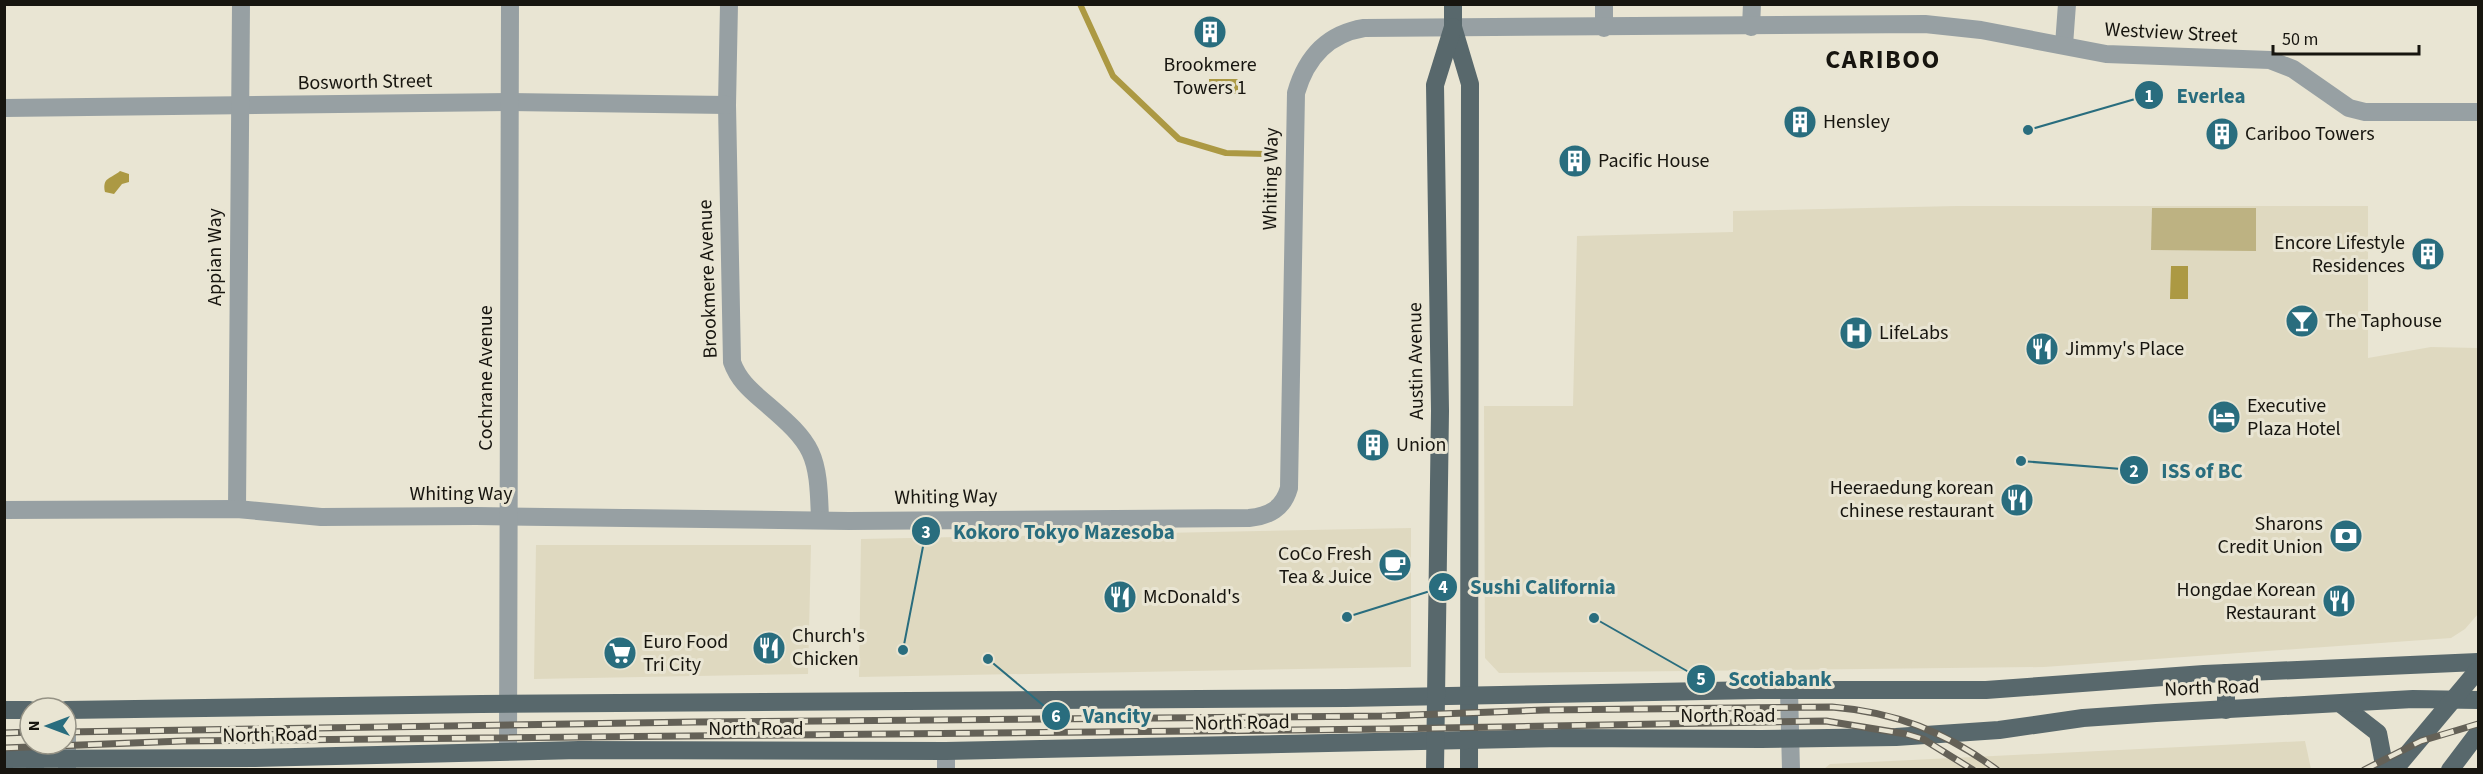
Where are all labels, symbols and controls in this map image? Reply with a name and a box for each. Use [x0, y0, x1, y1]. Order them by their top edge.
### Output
building icon: Brookmere Towers 1 [1192, 14, 1228, 50]
street label: Westview Street [2104, 16, 2238, 50]
scale bar [2273, 18, 2418, 56]
text: 50 m [2282, 27, 2318, 52]
district label: CARIBOO [1825, 41, 1941, 78]
place label: Brookmere Towers 1 [1163, 51, 1257, 102]
street label: Bosworth Street [297, 67, 433, 97]
callout: Everlea [2134, 76, 2258, 115]
text: Everlea [2176, 81, 2246, 111]
text: 1 [2144, 84, 2154, 109]
building icon: Hensley [1782, 104, 1818, 140]
place label: Hensley [1823, 108, 1890, 136]
building icon: Cariboo Towers [2204, 116, 2240, 152]
place label: Cariboo Towers [2245, 120, 2375, 148]
street label: Whiting Way [1256, 127, 1286, 231]
building icon: Pacific House [1557, 143, 1593, 179]
place label: Pacific House [1598, 147, 1710, 175]
street label: Brookmere Avenue [691, 199, 725, 359]
street label: Appian Way [201, 207, 229, 306]
place label: Encore Lifestyle Residences [2274, 229, 2405, 280]
building icon: Encore Lifestyle Residences [2410, 236, 2446, 272]
street label: Austin Avenue [1401, 302, 1431, 420]
bar icon: The Taphouse [2284, 303, 2320, 339]
street label: Cochrane Avenue [472, 305, 500, 451]
place label: The Taphouse [2325, 307, 2442, 335]
hospital icon: LifeLabs [1838, 315, 1874, 351]
place label: LifeLabs [1879, 319, 1948, 347]
restaurant icon: Jimmy's Place [2024, 331, 2060, 367]
place label: Jimmy's Place [2065, 335, 2184, 363]
place label: Executive Plaza Hotel [2247, 392, 2341, 443]
hotel icon: Executive Plaza Hotel [2206, 399, 2242, 435]
building icon: Union [1355, 427, 1391, 463]
place label: Union [1396, 431, 1447, 459]
callout: ISS of BC [2119, 451, 2254, 490]
text: ISS of BC [2161, 456, 2243, 486]
text: 2 [2129, 459, 2139, 484]
place label: Heeraedung korean chinese restaurant [1830, 474, 1994, 525]
street label: Whiting Way [409, 480, 513, 508]
street label: Whiting Way [894, 482, 998, 512]
restaurant icon: Heeraedung korean chinese restaurant [1999, 482, 2035, 518]
place label: Sharons Credit Union [2218, 510, 2323, 561]
callout: Kokoro Tokyo Mazesoba [911, 512, 1187, 551]
text: Kokoro Tokyo Mazesoba [953, 517, 1175, 547]
bank icon: Sharons Credit Union [2328, 518, 2364, 554]
text: 3 [921, 520, 931, 545]
place label: CoCo Fresh Tea & Juice [1278, 540, 1372, 591]
cafe icon: CoCo Fresh Tea & Juice [1377, 547, 1413, 583]
callout: Sushi California [1428, 568, 1627, 607]
text: Sushi California [1470, 572, 1616, 602]
text: 4 [1438, 575, 1448, 600]
place label: Hongdae Korean Restaurant [2177, 576, 2316, 627]
restaurant icon: McDonald's [1102, 579, 1138, 615]
place label: McDonald's [1143, 583, 1240, 611]
restaurant icon: Hongdae Korean Restaurant [2321, 583, 2357, 619]
place label: Church's Chicken [792, 622, 865, 673]
place label: Euro Food Tri City [643, 628, 728, 679]
restaurant icon: Church's Chicken [751, 630, 787, 666]
supermarket icon: Euro Food Tri City [602, 635, 638, 671]
callout: Scotiabank [1686, 659, 1843, 698]
text: Scotiabank [1728, 664, 1832, 694]
text: 5 [1696, 667, 1706, 692]
street label: North Road [2164, 672, 2260, 704]
north arrow [18, 696, 78, 756]
callout: Vancity [1041, 696, 1164, 735]
text: Vancity [1082, 701, 1151, 731]
street label: North Road [1680, 702, 1776, 730]
text: 6 [1051, 704, 1061, 729]
street label: North Road [1194, 708, 1290, 738]
street label: North Road [708, 715, 804, 743]
street label: North Road [222, 720, 318, 750]
text: N [23, 721, 45, 731]

